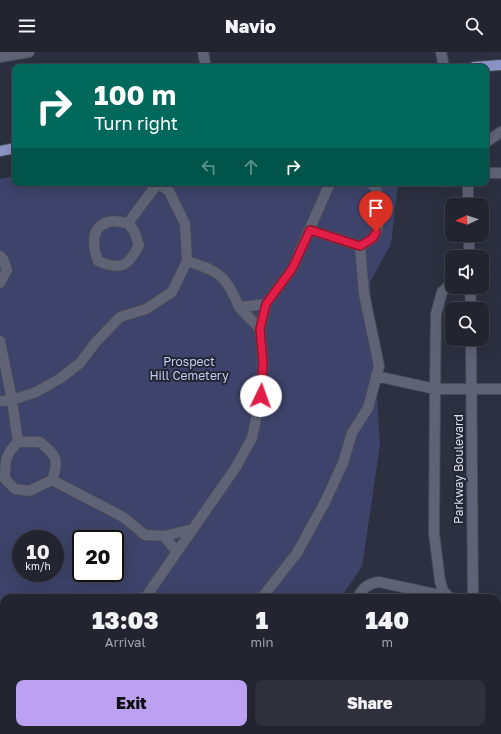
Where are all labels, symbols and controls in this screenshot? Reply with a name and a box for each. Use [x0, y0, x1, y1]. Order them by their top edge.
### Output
icon: menu [16, 15, 38, 37]
text: Navio [225, 15, 276, 37]
icon: search [463, 15, 485, 37]
text: 100 m [94, 78, 176, 111]
icon: right [28, 80, 80, 132]
text: Turn right [94, 112, 178, 134]
icon: left [198, 156, 220, 178]
icon: ahead [240, 156, 262, 178]
icon: right [282, 156, 304, 178]
pin [359, 191, 393, 232]
icon: arrive [365, 197, 387, 219]
north arrow [445, 198, 489, 242]
map controls [445, 198, 489, 346]
button: sound [445, 250, 489, 294]
button: search [445, 302, 489, 346]
park label: Prospect Hill Cemetery [149, 354, 229, 383]
position arrow [240, 375, 282, 417]
street label: Parkway Boulevard [451, 414, 466, 524]
speed limit sign: 20 [72, 530, 124, 582]
text: 10 [26, 539, 50, 563]
text: km/h [25, 560, 51, 572]
text: 13:03 [92, 605, 159, 634]
text: 1 [256, 605, 268, 634]
text: 140 [365, 605, 409, 634]
text: Arrival [105, 634, 146, 650]
text: min [250, 634, 273, 650]
text: m [381, 634, 393, 650]
button: Exit [16, 680, 247, 726]
button: Share [255, 680, 485, 726]

